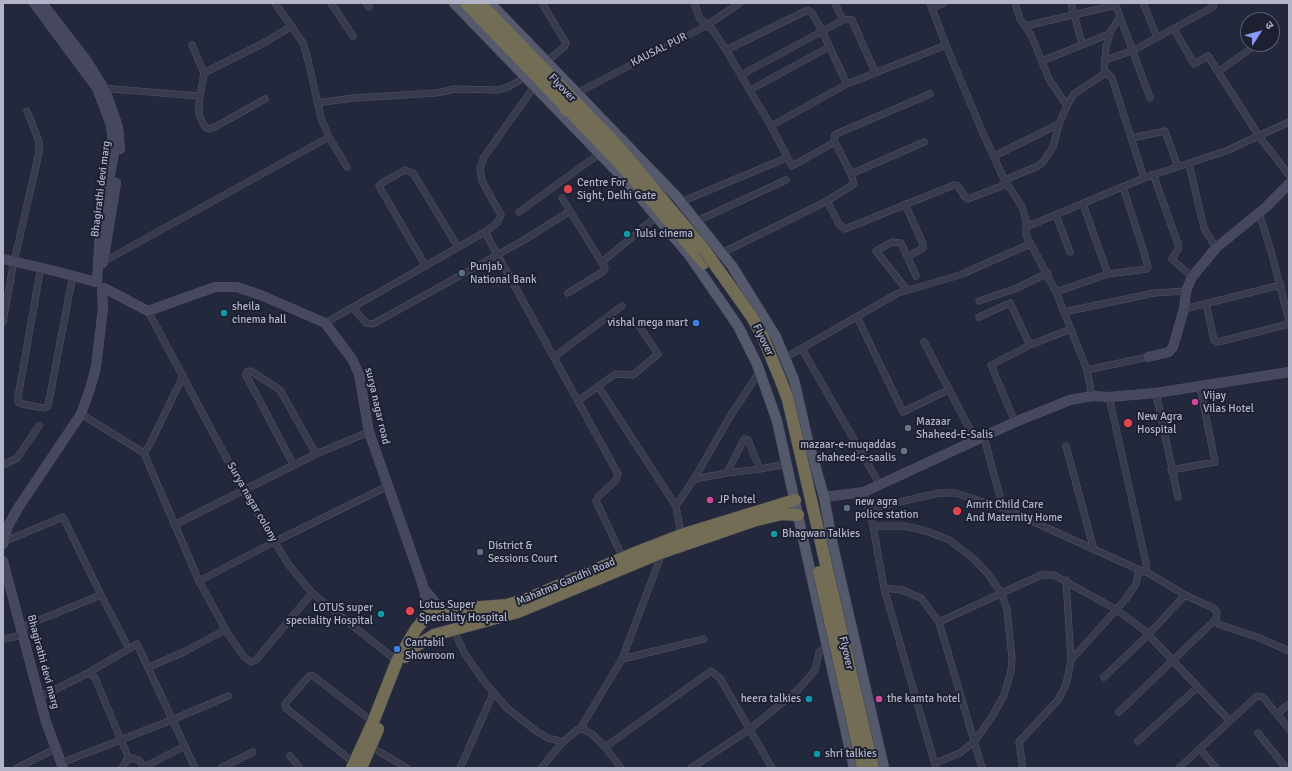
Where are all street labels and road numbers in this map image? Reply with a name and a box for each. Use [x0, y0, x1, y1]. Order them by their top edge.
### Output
street label: KAUSAL PUR [629, 30, 689, 70]
street label: Flyover [545, 71, 579, 105]
street label: Bhagirathi devi marg [89, 140, 113, 238]
street label: Flyover [750, 322, 776, 358]
street label: surya nagar road [362, 366, 392, 446]
street label: Surya nagar colony [224, 460, 280, 544]
street label: Mahatma Gandhi Road [515, 555, 617, 609]
street label: Bhagirathi devi marg [24, 613, 62, 711]
street label: Flyover [836, 635, 856, 671]

